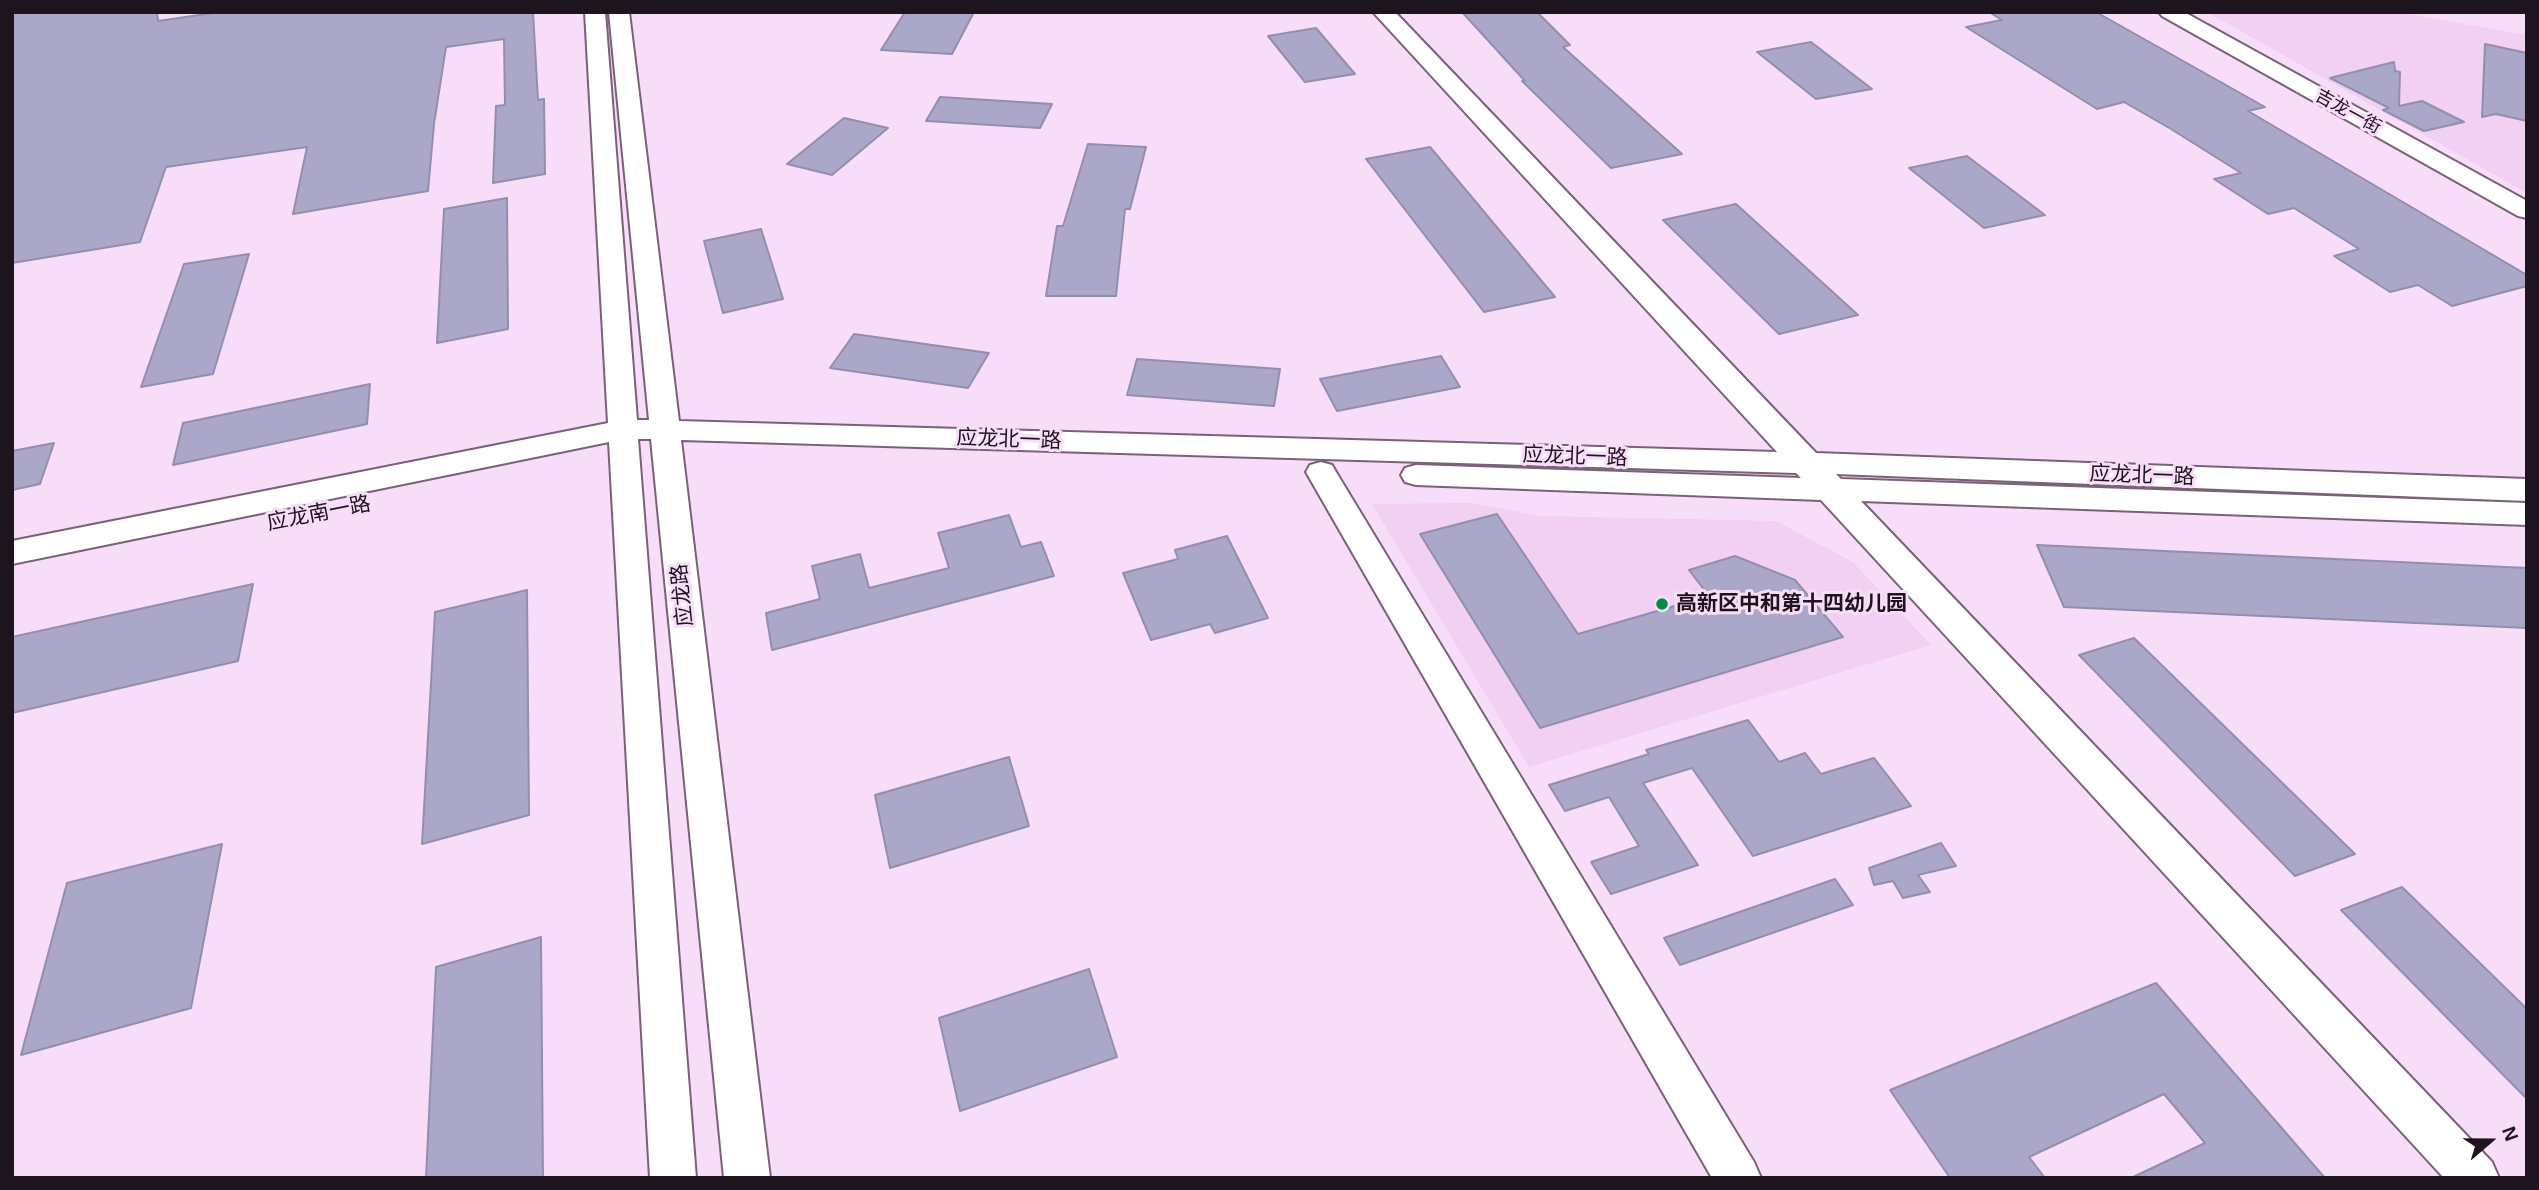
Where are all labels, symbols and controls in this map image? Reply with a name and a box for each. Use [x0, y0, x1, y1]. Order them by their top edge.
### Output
street label: 吉龙一街 [2311, 85, 2385, 139]
street label: 应龙北一路 [956, 426, 1062, 454]
street label: 应龙北一路 [1522, 443, 1628, 471]
street label: 应龙北一路 [2089, 462, 2195, 490]
street label: 应龙南一路 [265, 492, 373, 536]
street label: 应龙路 [667, 562, 699, 628]
place label: 高新区中和第十四幼儿园 [1676, 591, 1907, 617]
marker: 高新区中和第十四幼儿园 [1654, 596, 1670, 612]
north arrow [2455, 1106, 2525, 1176]
text: N [2498, 1124, 2522, 1144]

